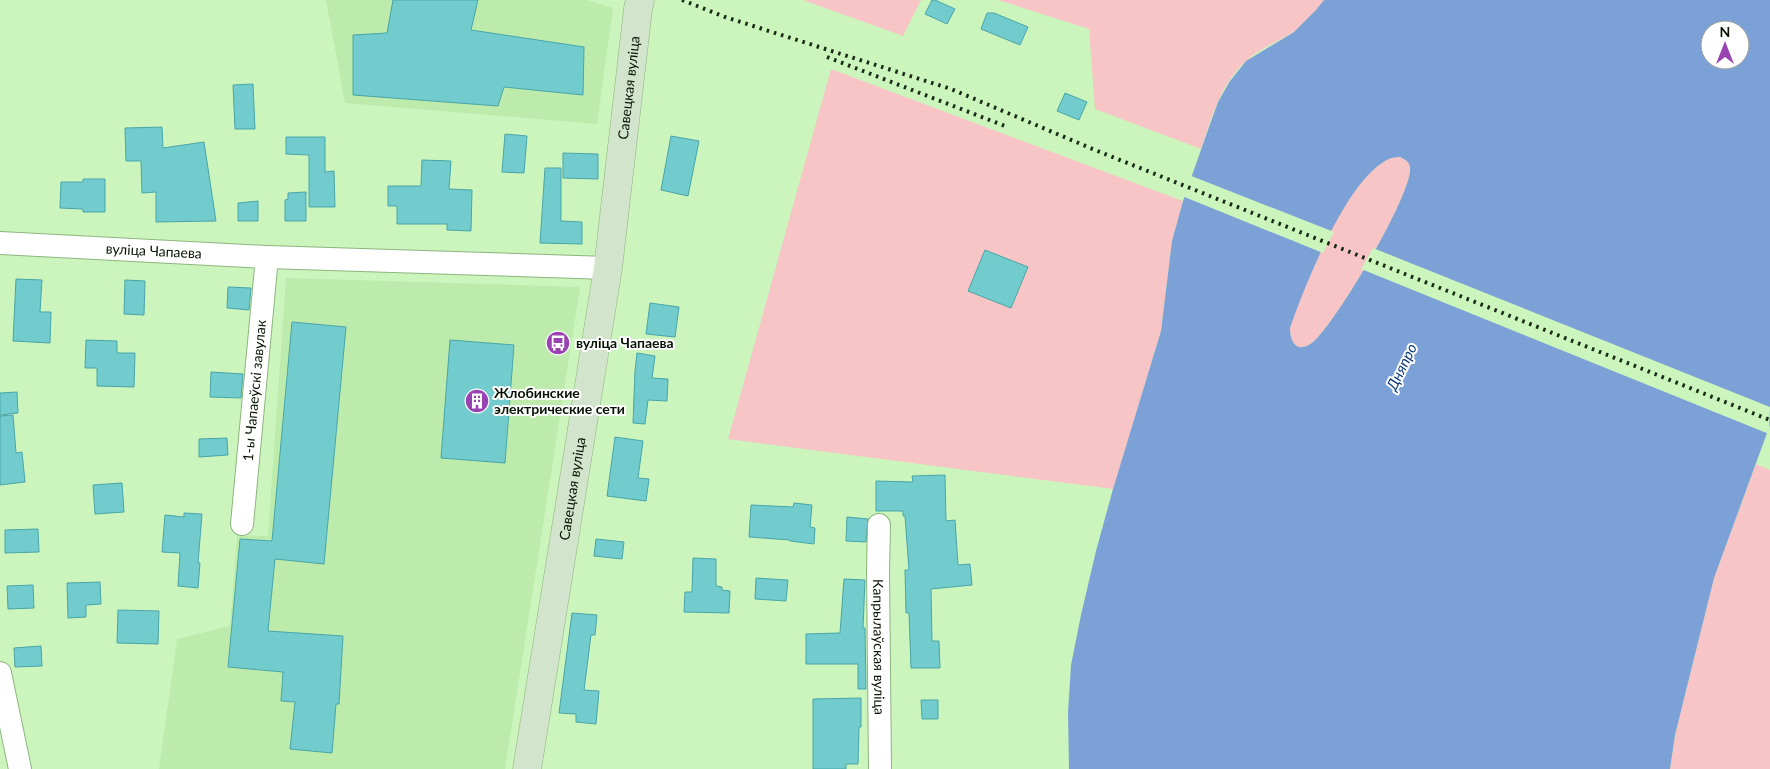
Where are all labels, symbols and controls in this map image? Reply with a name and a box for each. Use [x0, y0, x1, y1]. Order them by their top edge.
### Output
north arrow [1700, 20, 1750, 70]
text: N [1720, 23, 1730, 40]
street label: Савецкая вуліца [614, 35, 643, 140]
street label: вуліца Чапаева [105, 240, 202, 262]
street label: 1-ы Чапаеўскі завулак [239, 318, 269, 462]
bus stop icon: вуліца Чапаева [545, 330, 571, 356]
place label: вуліца Чапаева [576, 334, 674, 351]
water label: Дняпро [1382, 340, 1420, 394]
place label: Жлобинские электрические сети [494, 384, 625, 417]
building icon: Жлобинские электрические сети [464, 388, 490, 414]
street label: Савецкая вуліца [555, 436, 589, 541]
street label: Капрылаўская вуліца [870, 579, 888, 715]

